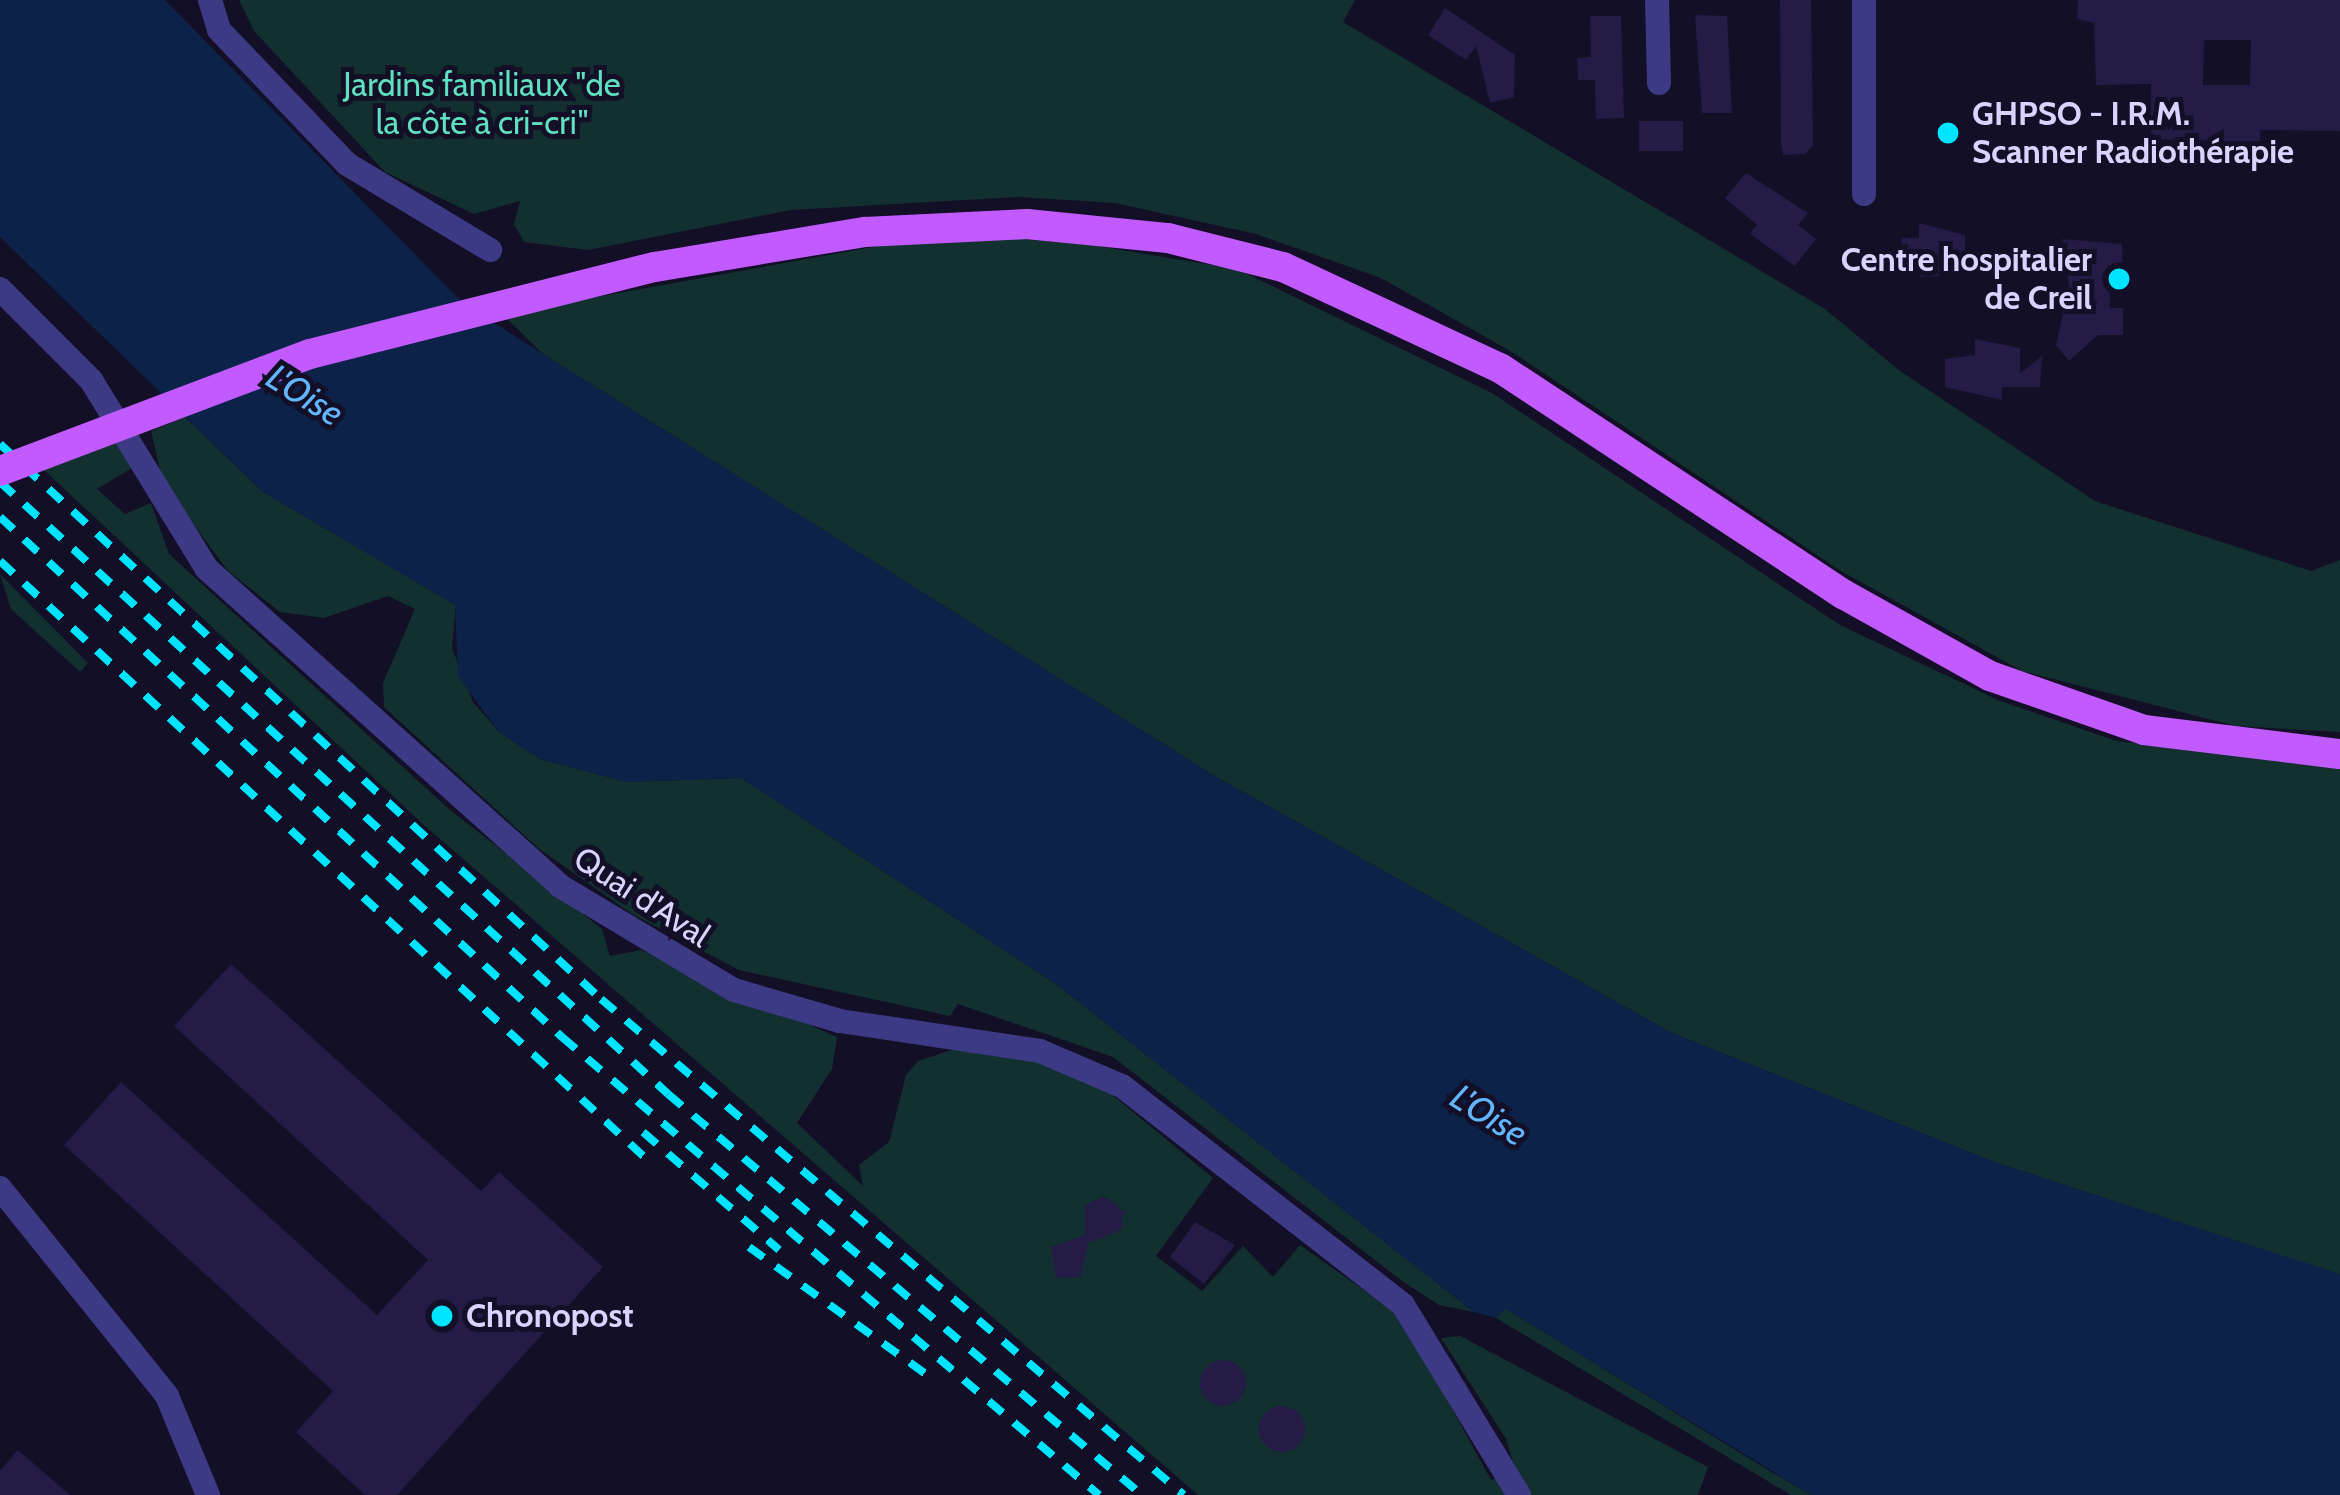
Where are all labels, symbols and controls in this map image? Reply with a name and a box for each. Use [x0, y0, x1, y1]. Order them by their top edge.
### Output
park label: Jardins familiaux "de la côte à cri-cri" [343, 65, 621, 143]
place label: GHPSO - I.R.M. Scanner Radiothérapie [1972, 94, 2294, 172]
marker: GHPSO - I.R.M. Scanner Radiothérapie [1935, 120, 1961, 146]
place label: Centre hospitalier de Creil [1841, 240, 2092, 318]
marker: Centre hospitalier de Creil [2103, 263, 2135, 295]
water label: L'Oise [259, 355, 351, 435]
street label: Quai d'Aval [567, 838, 717, 956]
water label: L'Oise [1443, 1075, 1535, 1155]
place label: Chronopost [466, 1296, 634, 1336]
marker: Chronopost [429, 1303, 455, 1329]

